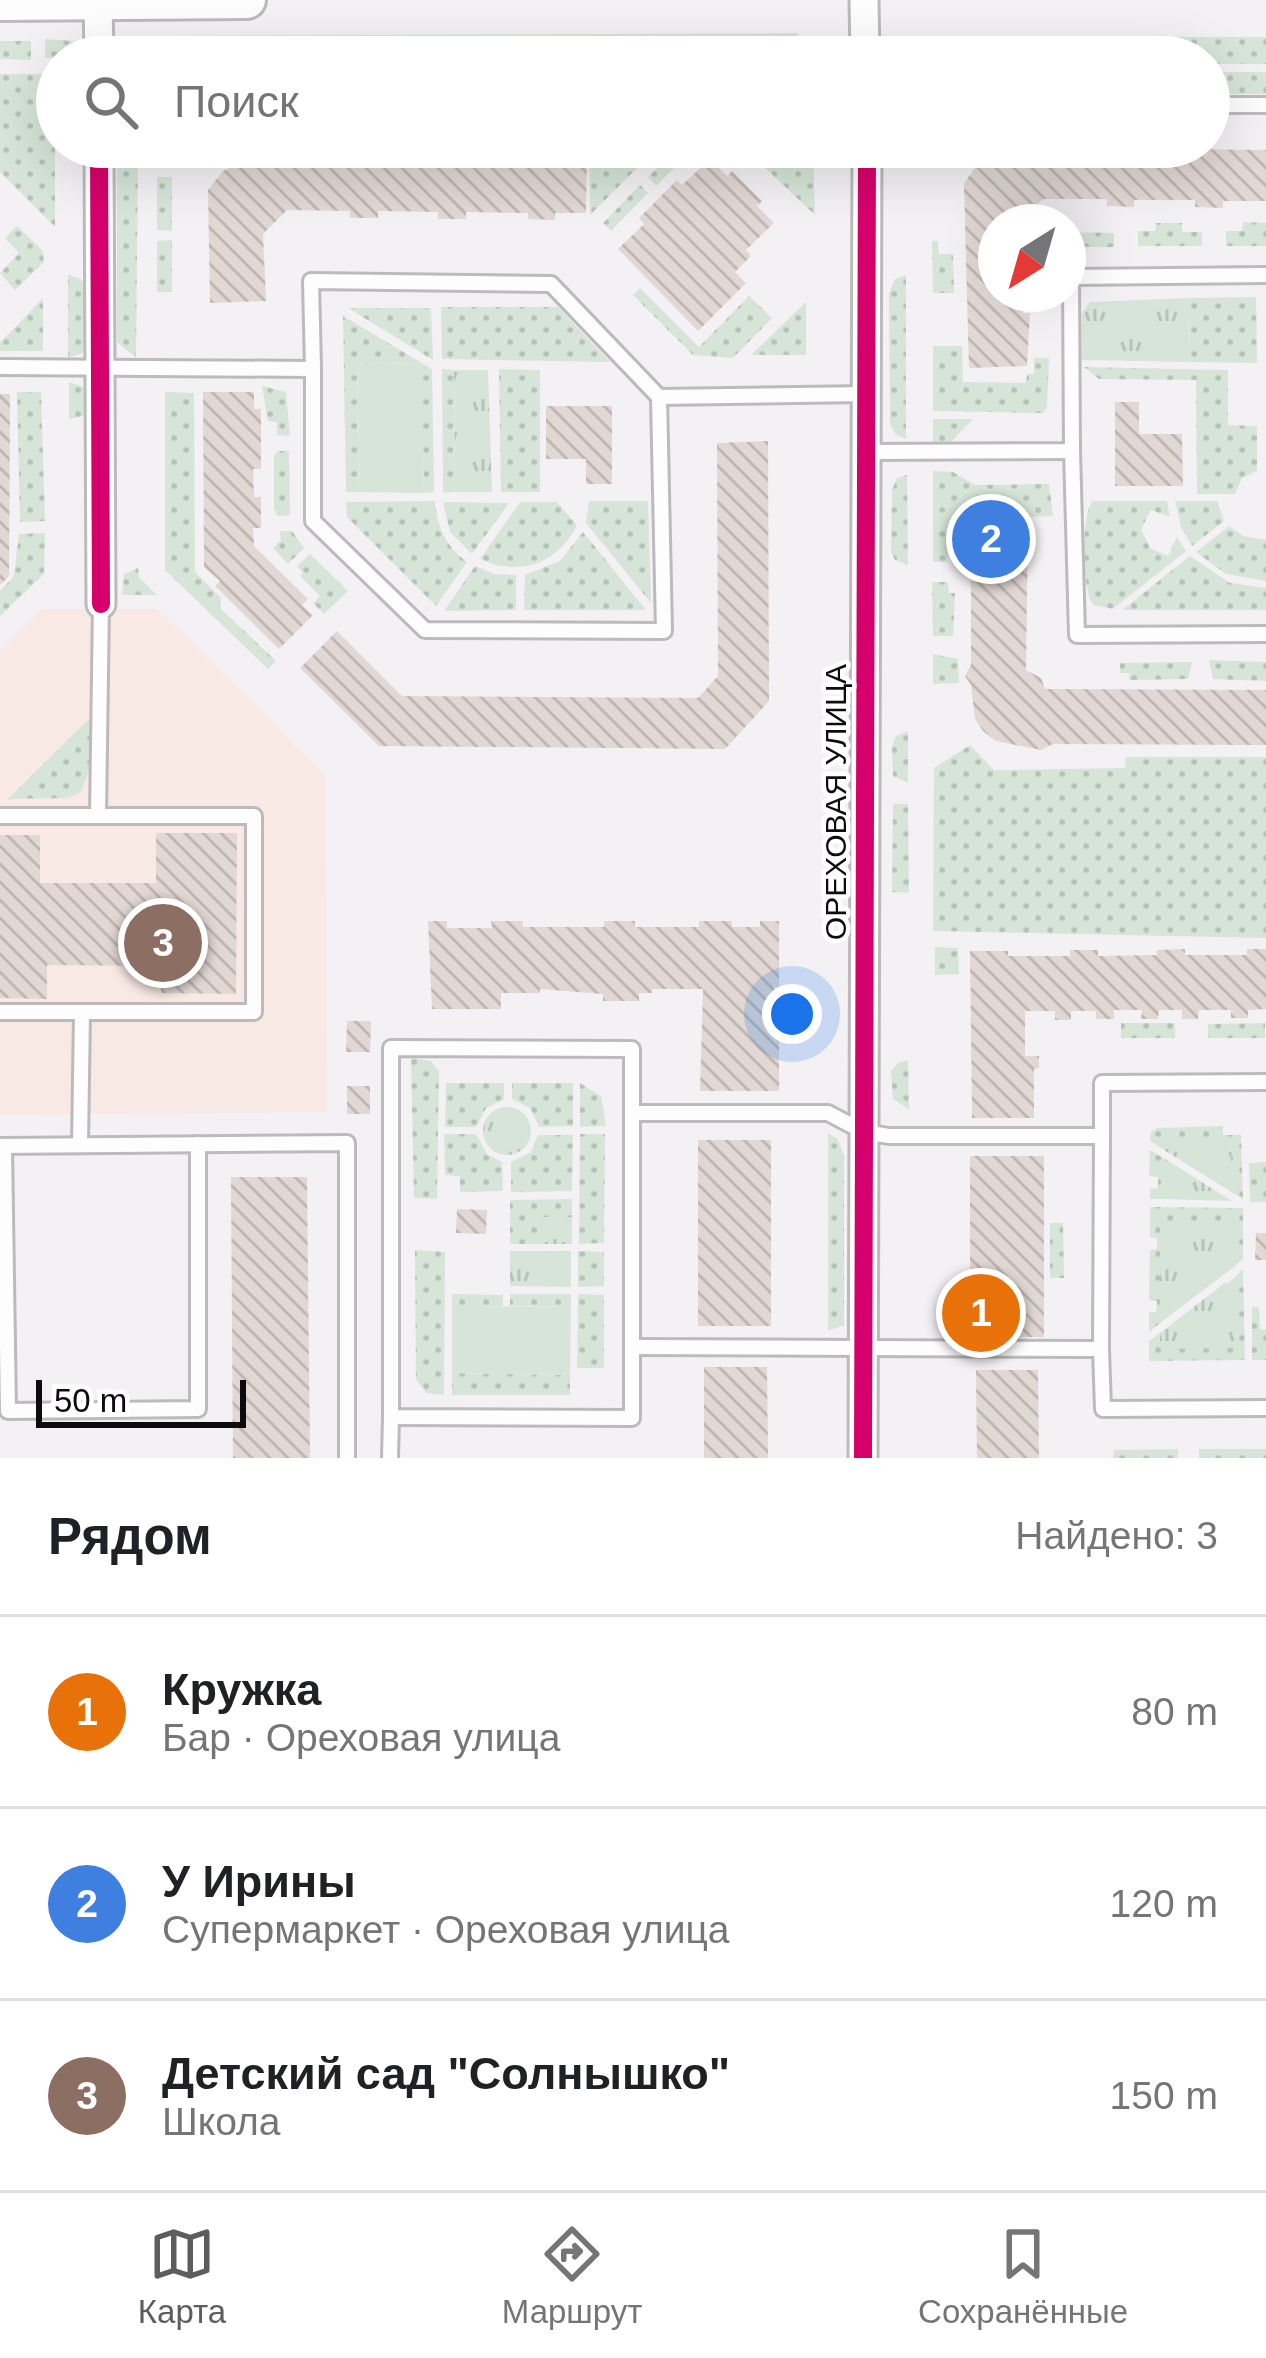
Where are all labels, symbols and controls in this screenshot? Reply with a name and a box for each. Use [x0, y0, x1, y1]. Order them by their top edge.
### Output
search box [36, 36, 1230, 168]
icon: search [78, 69, 144, 135]
text: Поиск [174, 76, 299, 127]
north arrow [978, 204, 1086, 312]
pin: 2 [952, 494, 1030, 584]
street label: ОРЕХОВАЯ УЛИЦА [819, 664, 852, 940]
pin: 3 [124, 898, 202, 988]
your location [762, 984, 822, 1044]
pin: 1 [942, 1268, 1020, 1358]
scale bar [36, 1374, 246, 1427]
text: 50 m [54, 1382, 127, 1419]
text: Рядом [48, 1508, 212, 1565]
text: Найдено: 3 [1015, 1514, 1218, 1557]
text: Кружка [162, 1664, 321, 1715]
text: 1 [76, 1690, 98, 1733]
text: 80 m [1131, 1690, 1218, 1733]
text: Бар · Ореховая улица [162, 1716, 560, 1759]
text: У Ирины [162, 1856, 356, 1907]
text: 2 [76, 1882, 98, 1925]
text: 120 m [1110, 1882, 1218, 1925]
text: Супермаркет · Ореховая улица [162, 1908, 730, 1951]
text: Детский сад "Солнышко" [162, 2048, 730, 2099]
text: 3 [76, 2074, 98, 2117]
text: 150 m [1110, 2074, 1218, 2117]
text: Школа [162, 2100, 281, 2143]
tab: Карта [138, 2221, 226, 2331]
tab: Маршрут [502, 2221, 642, 2331]
tab: Сохранённые [918, 2221, 1128, 2331]

